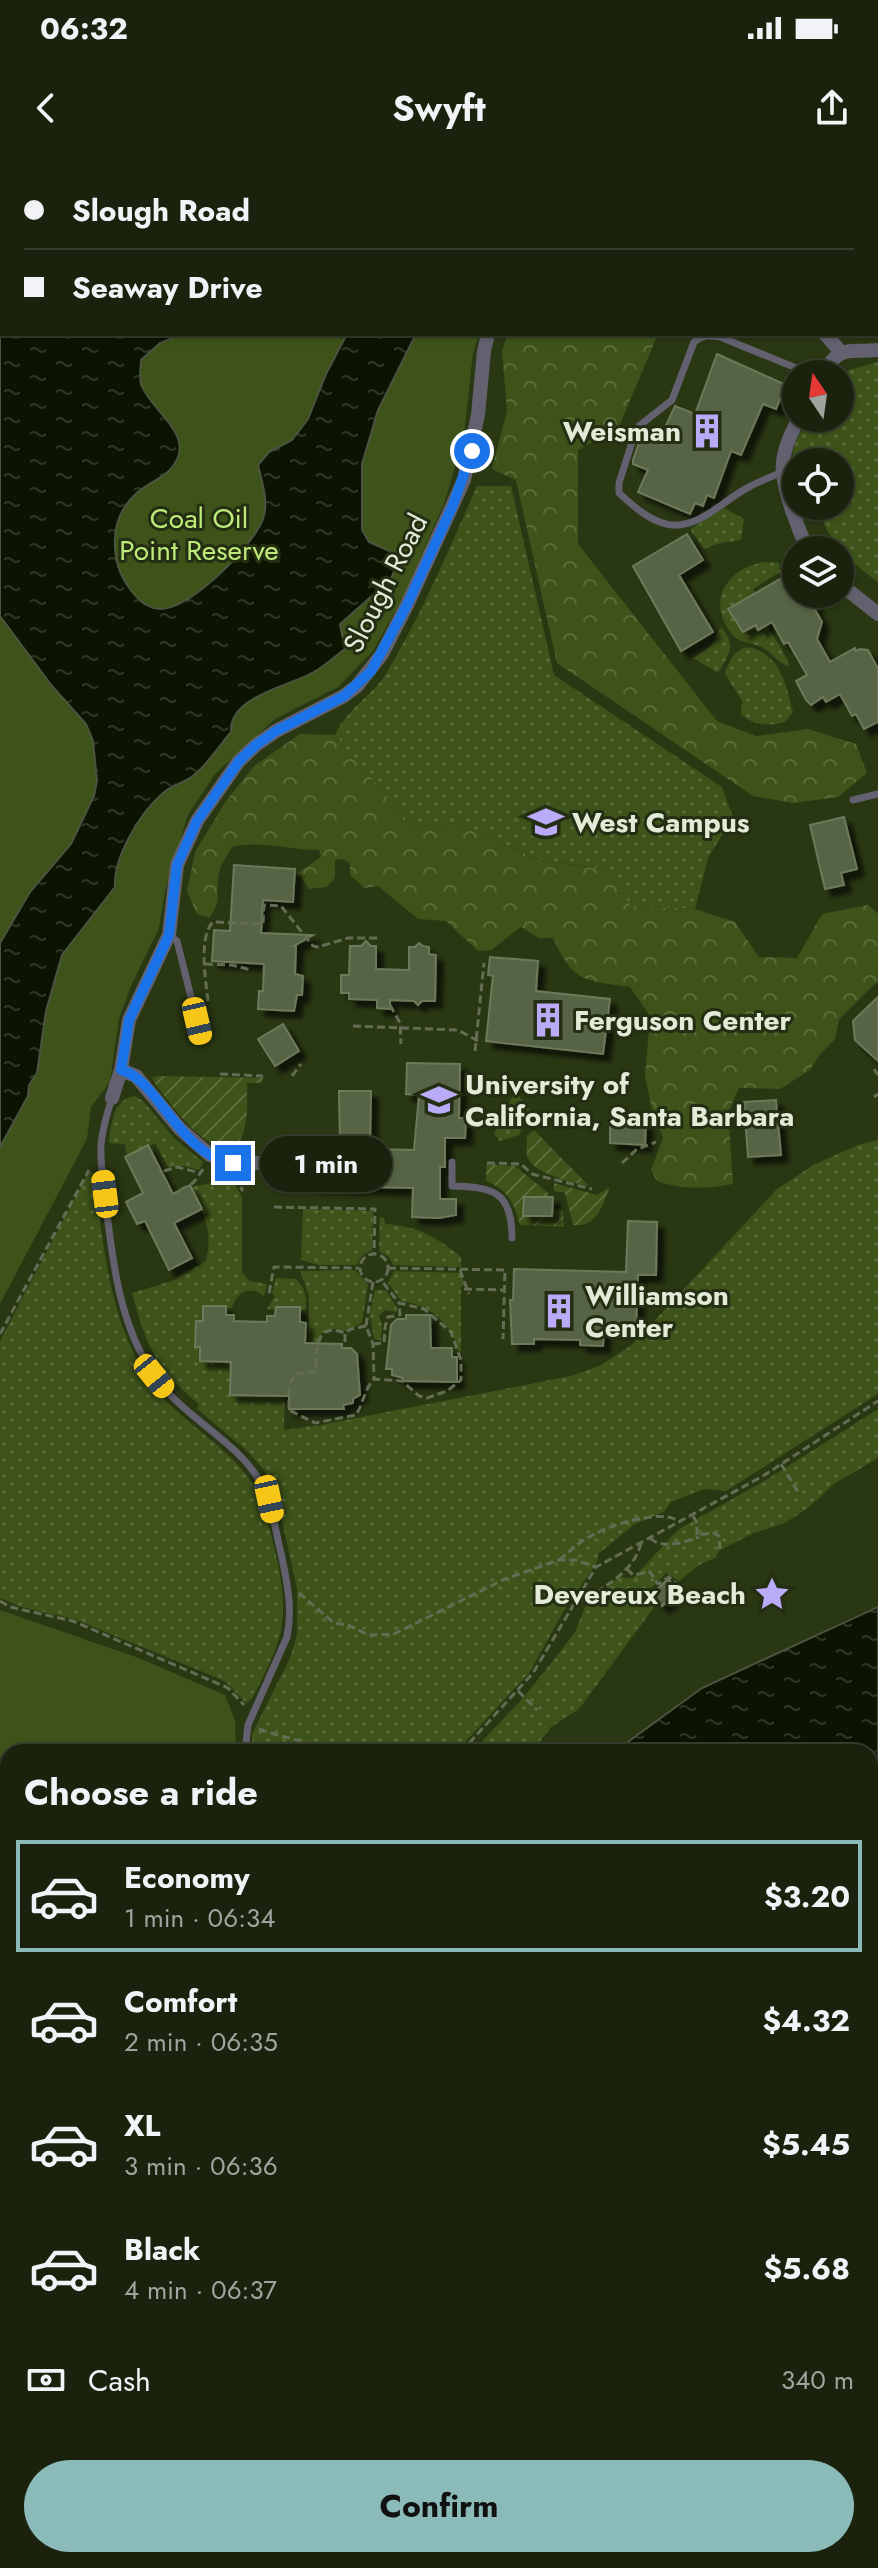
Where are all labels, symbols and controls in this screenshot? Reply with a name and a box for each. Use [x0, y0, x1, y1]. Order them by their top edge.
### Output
text: 06:32 [40, 7, 128, 50]
text: Swyft [392, 82, 486, 134]
icon: back [24, 86, 68, 130]
icon: share [810, 86, 854, 130]
text: Slough Road [72, 189, 250, 232]
text: Seaway Drive [72, 266, 263, 309]
north arrow [782, 360, 854, 432]
map controls [782, 360, 854, 608]
place label: Weisman [563, 411, 681, 452]
building icon: Weisman [688, 412, 726, 450]
route start [454, 433, 490, 469]
button: locate [782, 448, 854, 520]
park label: Coal Oil Point Reserve [119, 498, 279, 571]
street label: Slough Road [333, 507, 438, 660]
button: layers [782, 536, 854, 608]
place label: West Campus [572, 802, 750, 843]
school or university icon: West Campus [527, 803, 565, 841]
car [180, 995, 214, 1047]
place label: Ferguson Center [574, 1000, 791, 1041]
building icon: Ferguson Center [529, 1001, 567, 1039]
place label: University of California, Santa Barbara [465, 1064, 794, 1137]
school or university icon: University of California, Santa Barbara [420, 1081, 458, 1119]
callout: 1 min [261, 1135, 393, 1191]
route end [215, 1145, 251, 1181]
text: 1 min [294, 1145, 358, 1183]
car [90, 1169, 120, 1219]
place label: Williamson Center [585, 1275, 729, 1348]
building icon: Williamson Center [540, 1292, 578, 1330]
car [130, 1350, 178, 1402]
car [252, 1473, 286, 1525]
place label: Devereux Beach [533, 1574, 746, 1615]
place icon: Devereux Beach [753, 1575, 791, 1613]
text: Choose a ride [24, 1766, 258, 1818]
text: Economy [124, 1856, 250, 1899]
icon: car [28, 1860, 100, 1932]
text: $3.20 [764, 1875, 850, 1918]
text: 1 min · 06:34 [124, 1899, 275, 1937]
text: Comfort [124, 1980, 237, 2023]
icon: car [28, 1984, 100, 2056]
text: $4.32 [762, 1999, 850, 2042]
text: 2 min · 06:35 [124, 2023, 278, 2061]
text: XL [124, 2104, 160, 2147]
icon: car [28, 2108, 100, 2180]
text: $5.45 [762, 2123, 850, 2166]
text: 3 min · 06:36 [124, 2147, 278, 2185]
text: Black [124, 2228, 200, 2271]
icon: car [28, 2232, 100, 2304]
text: $5.68 [763, 2247, 850, 2290]
text: 4 min · 06:37 [124, 2271, 277, 2309]
icon: cash [24, 2358, 68, 2402]
text: Cash [88, 2359, 151, 2402]
text: 340 m [781, 2361, 854, 2399]
button: Confirm [24, 2460, 854, 2552]

